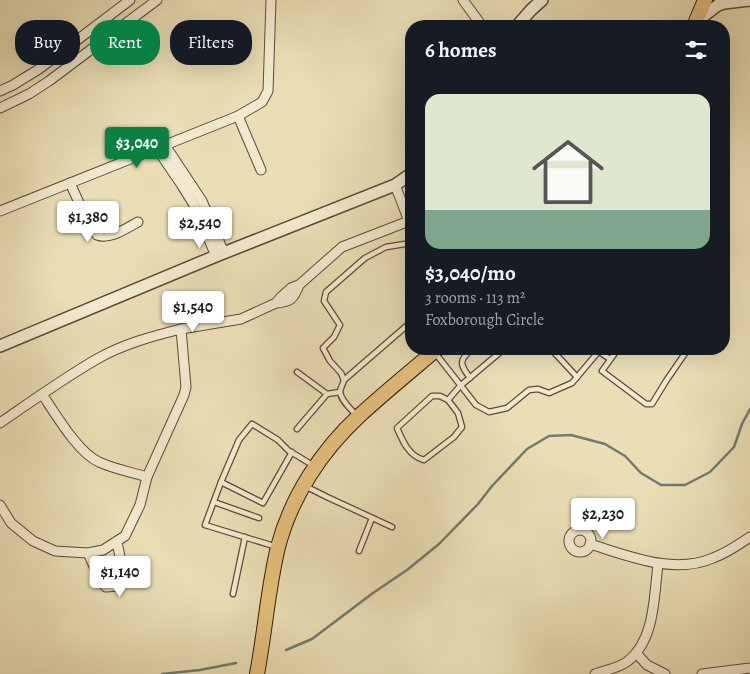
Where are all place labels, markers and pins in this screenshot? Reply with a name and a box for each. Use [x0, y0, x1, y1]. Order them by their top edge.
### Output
pin: $3,040 [96, 126, 178, 169]
pin: $1,380 [47, 200, 129, 243]
pin: $2,540 [159, 206, 241, 249]
pin: $1,540 [152, 290, 234, 333]
pin: $2,230 [562, 498, 644, 540]
pin: $1,140 [79, 556, 161, 598]

